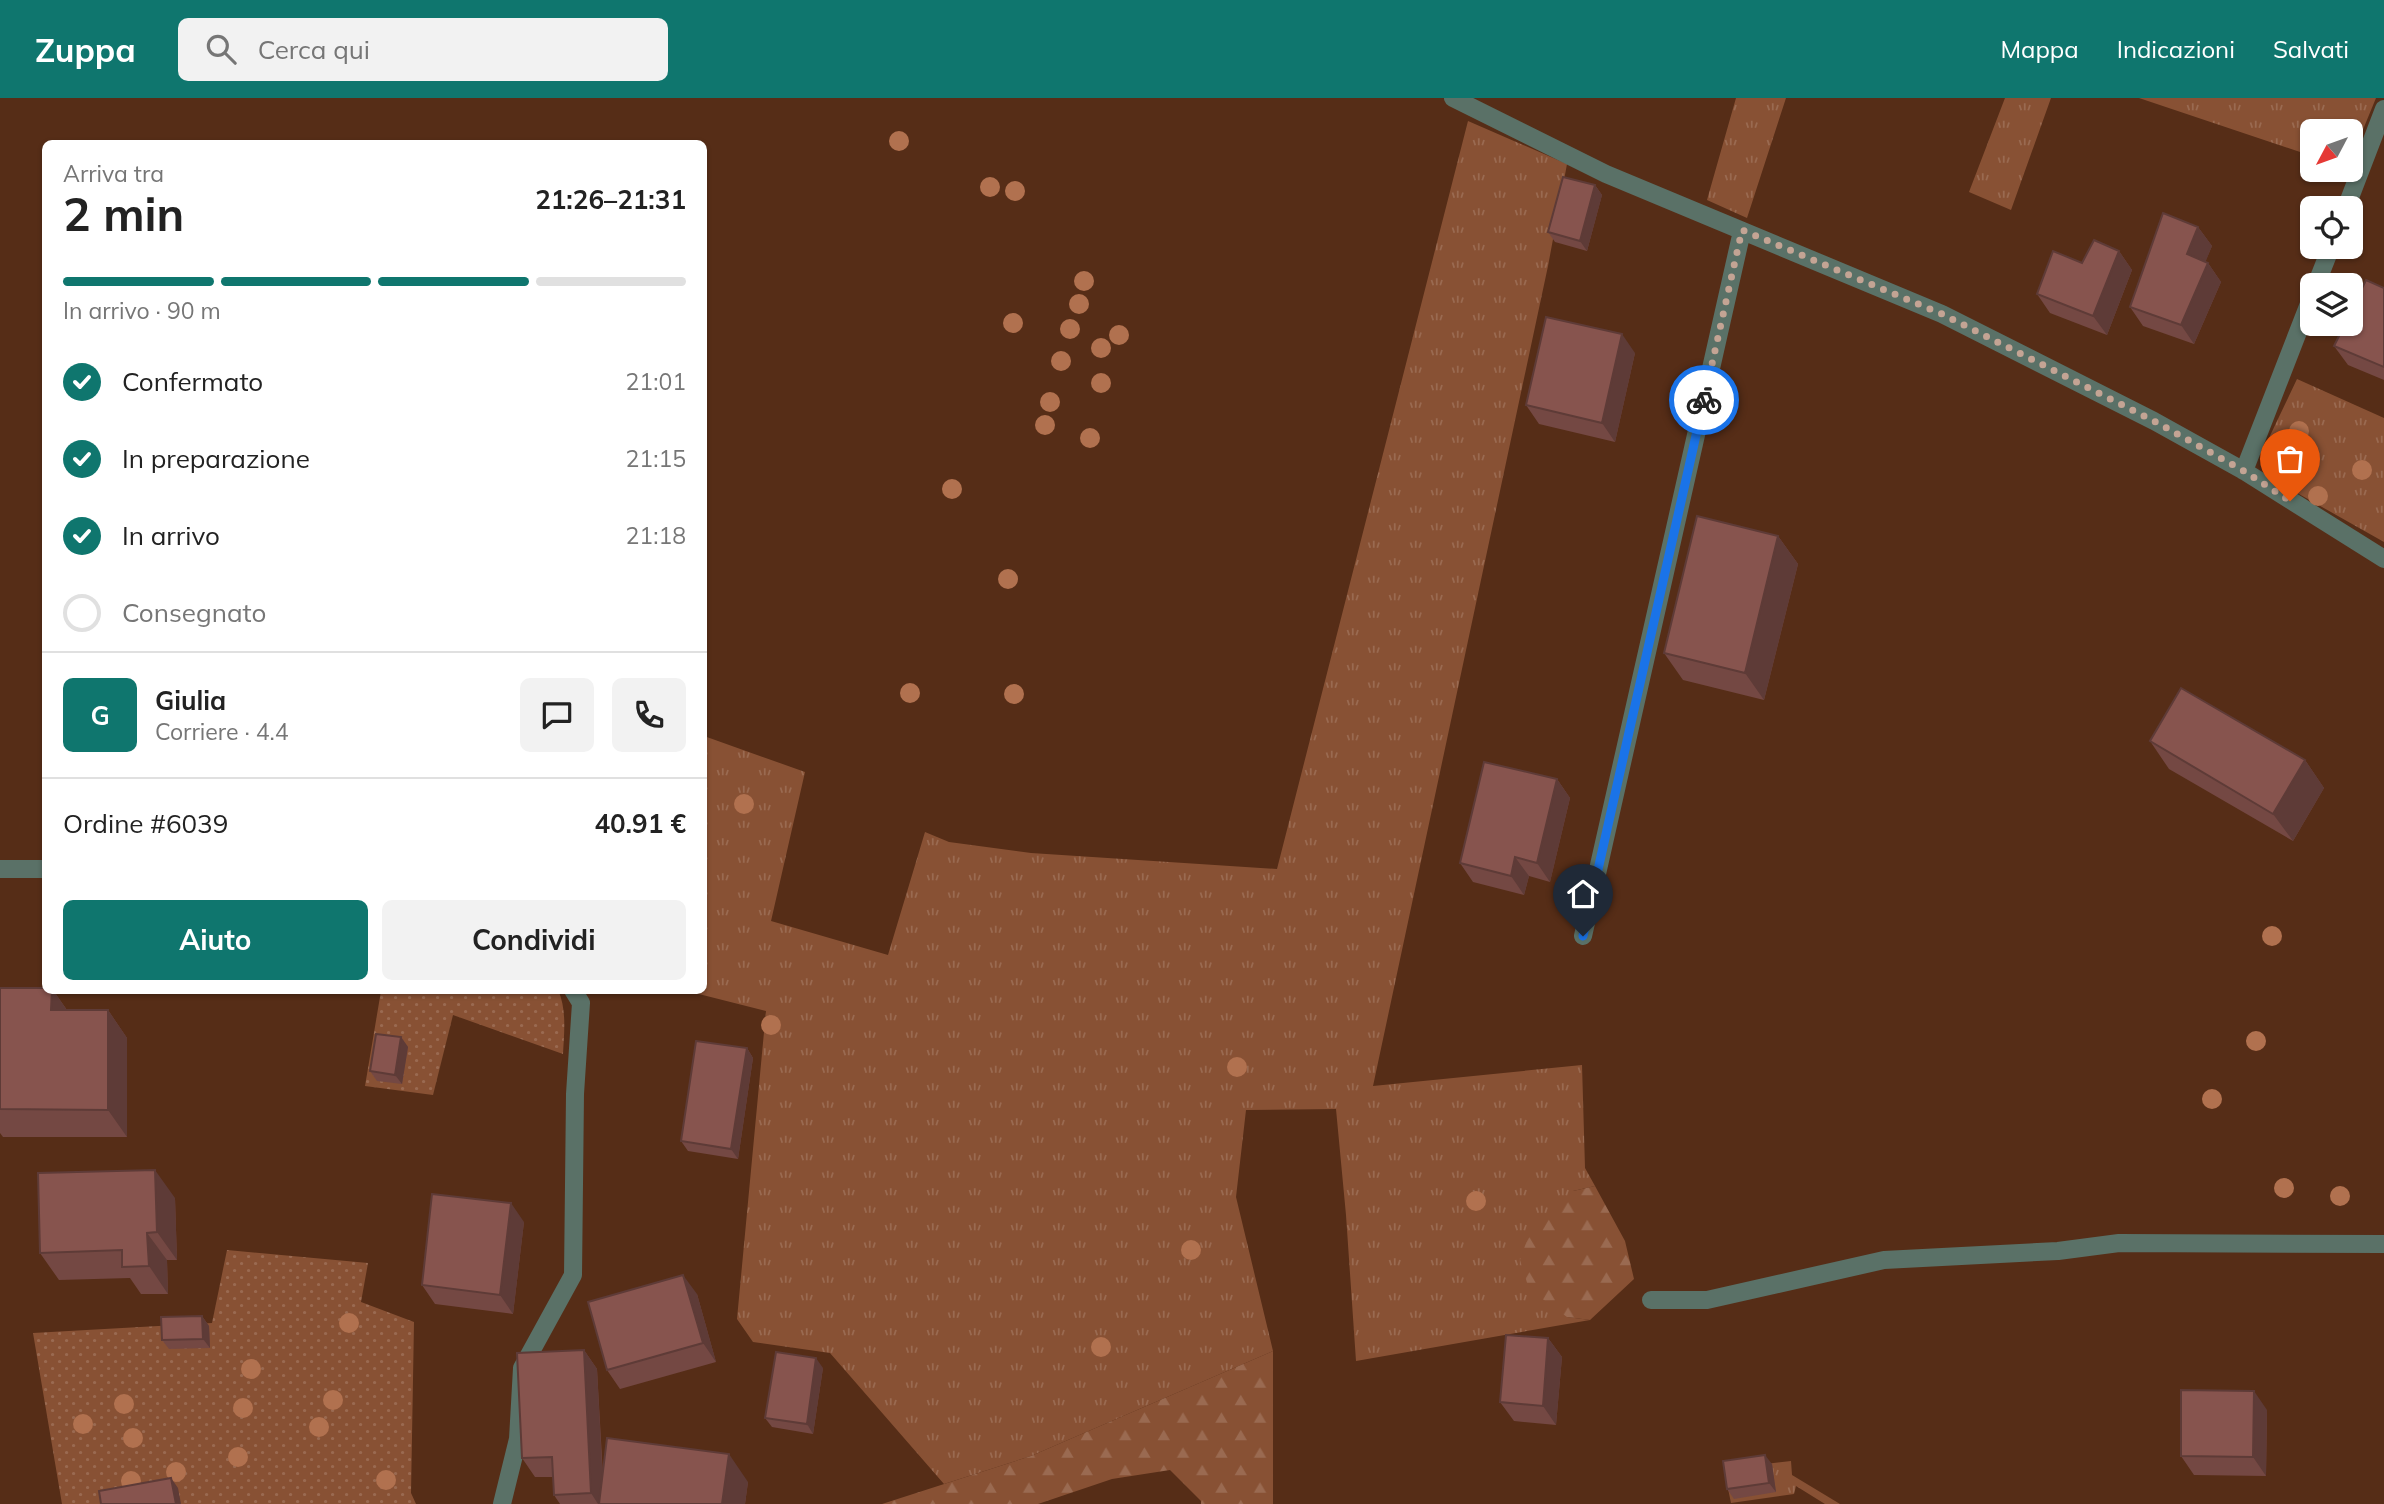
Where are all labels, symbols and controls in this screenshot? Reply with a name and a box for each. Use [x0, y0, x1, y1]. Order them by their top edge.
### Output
search box [178, 18, 668, 81]
text: Zuppa [35, 29, 136, 70]
icon: search [202, 30, 240, 68]
text: Cerca qui [258, 33, 370, 66]
text: Mappa [2000, 34, 2079, 64]
text: Indicazioni [2117, 34, 2235, 64]
text: Salvati [2273, 34, 2349, 64]
north arrow [2300, 119, 2362, 182]
map controls [2300, 119, 2363, 336]
text: Arriva tra [63, 159, 164, 188]
text: 21:26–21:31 [535, 183, 686, 216]
text: 2 min [63, 185, 184, 243]
button: locate [2300, 196, 2363, 259]
button: layers [2300, 273, 2363, 336]
text: In arrivo · 90 m [63, 296, 221, 325]
icon: check [63, 363, 101, 401]
text: Confermato [122, 365, 263, 398]
courier [1669, 365, 1739, 435]
text: 21:01 [626, 367, 686, 396]
icon: bike [1685, 381, 1723, 419]
pin [2260, 429, 2320, 501]
icon: check [63, 440, 101, 478]
icon: bag [2271, 440, 2309, 478]
text: In preparazione [122, 442, 310, 475]
text: 21:15 [626, 444, 686, 473]
icon: check [63, 517, 101, 555]
text: In arrivo [122, 519, 220, 552]
text: 21:18 [626, 521, 686, 550]
text: Consegnato [122, 596, 266, 629]
button: chat [520, 678, 594, 752]
button: phone [612, 678, 686, 752]
text: Giulia [155, 684, 226, 717]
text: G [90, 699, 110, 732]
text: Corriere · 4.4 [155, 717, 289, 746]
text: Ordine #6039 [63, 807, 228, 840]
text: 40.91 € [594, 807, 686, 840]
pin [1553, 864, 1613, 936]
icon: home [1564, 875, 1602, 913]
button: Aiuto [63, 900, 368, 980]
button: Condividi [382, 900, 686, 980]

